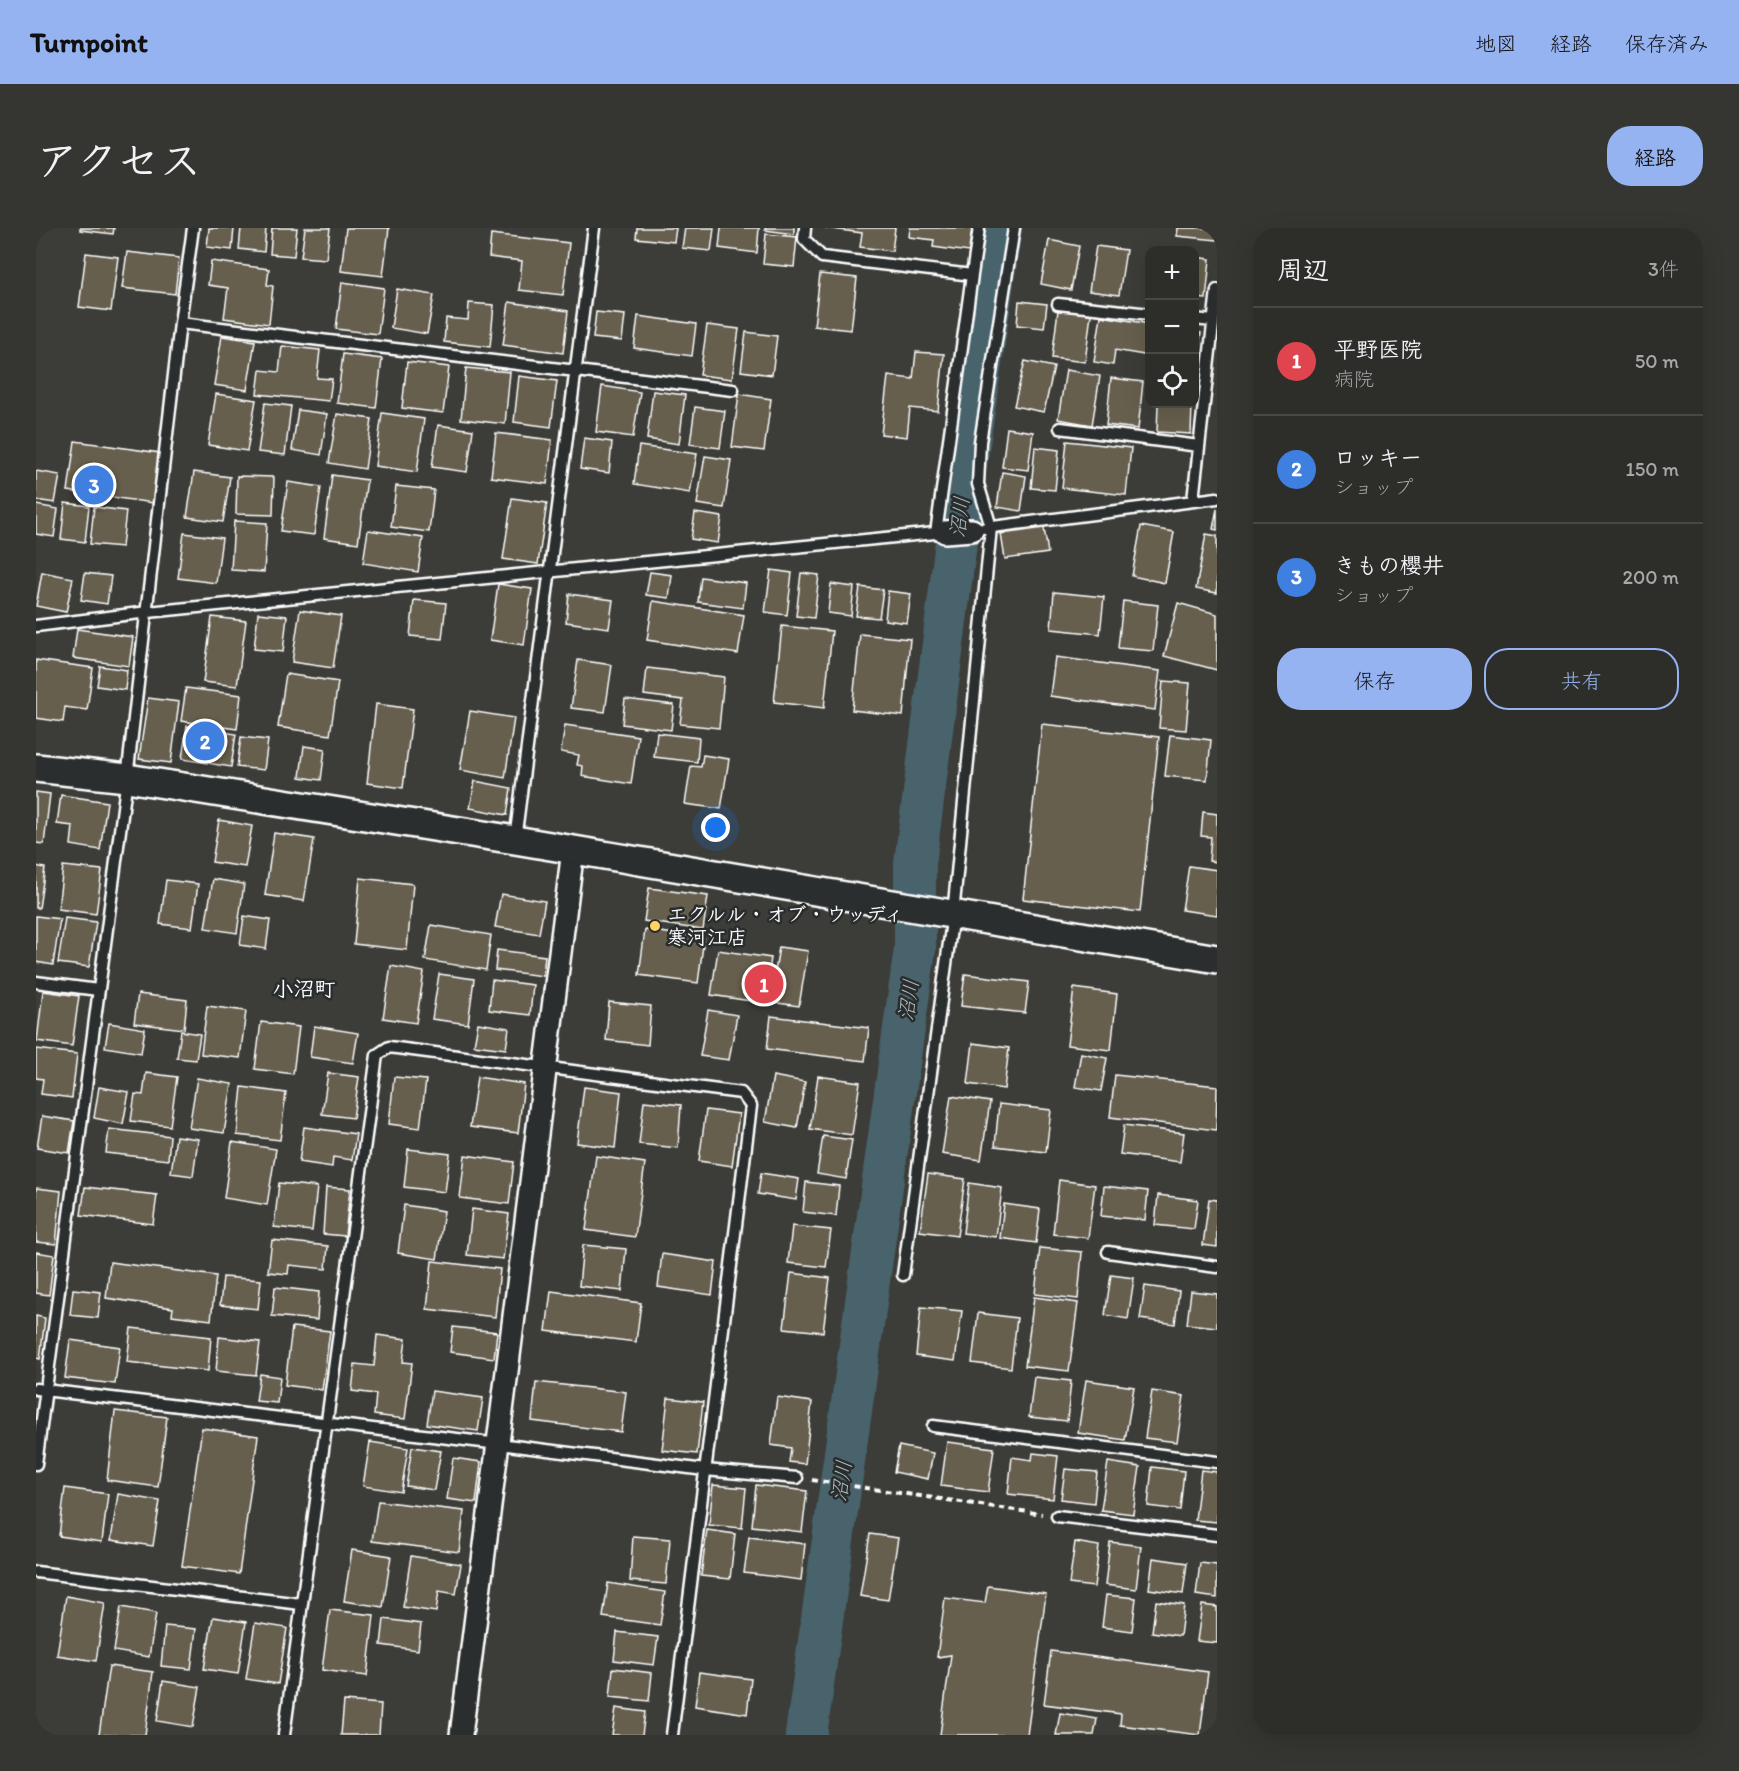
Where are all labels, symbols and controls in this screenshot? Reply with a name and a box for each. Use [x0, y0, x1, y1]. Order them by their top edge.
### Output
text: Turnpoint [30, 25, 148, 59]
text: 地図 [1475, 31, 1517, 56]
text: 経路 [1550, 31, 1592, 56]
text: 保存済み [1625, 31, 1709, 56]
button: 経路 [1607, 126, 1703, 186]
text: アクセス [36, 135, 201, 186]
map controls [1145, 246, 1199, 408]
button: + [1145, 246, 1199, 300]
text: 周辺 [1277, 254, 1329, 286]
text: 3件 [1648, 257, 1679, 281]
button: − [1145, 300, 1199, 354]
text: 平野医院 [1334, 336, 1422, 363]
text: 1 [1292, 349, 1301, 373]
text: 50 m [1635, 349, 1679, 373]
button: locate [1145, 354, 1199, 408]
text: 病院 [1334, 367, 1374, 391]
text: ロッキー [1334, 444, 1422, 471]
text: 2 [1291, 457, 1302, 481]
text: 150 m [1626, 457, 1679, 481]
pin: 3 [74, 462, 114, 508]
text: ショップ [1334, 475, 1413, 499]
water label: 沼川 [944, 495, 974, 539]
text: きもの櫻井 [1334, 552, 1444, 579]
text: 3 [1291, 565, 1302, 589]
text: 200 m [1623, 565, 1679, 589]
text: ショップ [1334, 583, 1413, 607]
button: 保存 [1277, 648, 1472, 710]
button: 共有 [1484, 648, 1679, 710]
pin: 2 [186, 718, 224, 764]
your location [701, 813, 730, 842]
place label: エクルル・オブ・ウッディ 寒河江店 [667, 902, 904, 949]
marker: エクルル・オブ・ウッディ 寒河江店 [648, 919, 662, 933]
pin: 1 [744, 962, 784, 1006]
district label: 小沼町 [273, 976, 336, 1001]
water label: 沼川 [893, 977, 923, 1023]
water label: 沼川 [826, 1458, 856, 1504]

